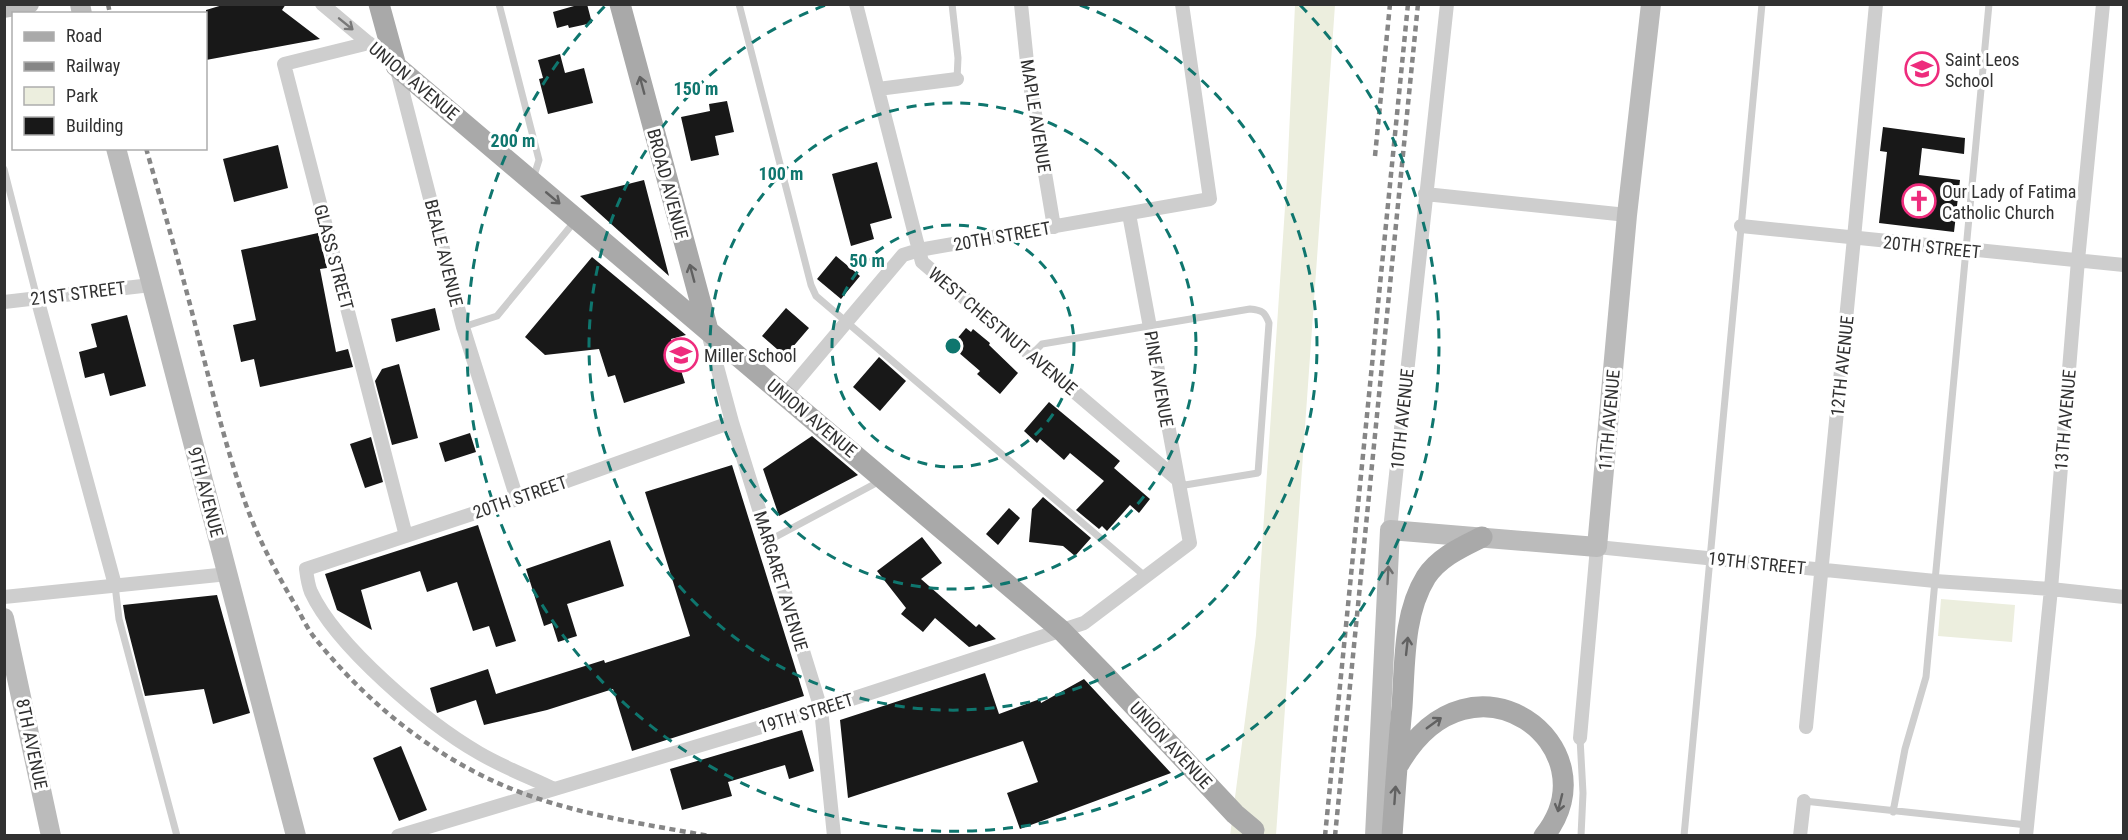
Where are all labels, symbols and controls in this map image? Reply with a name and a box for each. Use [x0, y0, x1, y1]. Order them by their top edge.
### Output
legend [12, 12, 207, 150]
one-way arrow [338, 17, 354, 30]
text: Road [66, 25, 102, 46]
street label: UNION AVENUE [365, 37, 463, 125]
place label: Saint Leos School [1945, 49, 2020, 91]
school or university icon: Saint Leos School [1904, 51, 1940, 87]
text: Railway [66, 55, 121, 76]
street label: MAPLE AVENUE [1017, 58, 1055, 174]
one-way arrow [635, 76, 647, 95]
text: 150 m [674, 78, 718, 99]
text: Park [66, 85, 98, 106]
text: Building [66, 115, 123, 136]
street label: BROAD AVENUE [643, 126, 693, 242]
text: 200 m [491, 130, 535, 151]
text: 100 m [759, 163, 803, 184]
place label: Our Lady of Fatima Catholic Church [1942, 181, 2076, 223]
church icon: Our Lady of Fatima Catholic Church [1901, 183, 1937, 219]
one-way arrow [545, 192, 561, 205]
street label: BEALE AVENUE [421, 197, 467, 309]
street label: GLASS STREET [310, 202, 358, 312]
street label: 20TH STREET [952, 217, 1052, 255]
street label: 20TH STREET [1882, 231, 1982, 263]
text: 50 m [849, 250, 885, 271]
street label: WEST CHESTNUT AVENUE [924, 263, 1082, 399]
one-way arrow [686, 264, 698, 283]
street label: 21ST STREET [29, 277, 127, 309]
street label: 12TH AVENUE [1826, 314, 1858, 417]
street label: PINE AVENUE [1140, 329, 1178, 429]
centre of rings [943, 336, 963, 356]
school or university icon: Miller School [663, 337, 699, 373]
place label: Miller School [704, 345, 797, 366]
street label: 10TH AVENUE [1386, 367, 1418, 470]
street label: 11TH AVENUE [1594, 369, 1624, 471]
street label: 13TH AVENUE [2050, 369, 2080, 471]
street label: UNION AVENUE [763, 374, 861, 462]
street label: 9TH AVENUE [184, 445, 228, 539]
street label: 20TH STREET [470, 471, 570, 523]
street label: MARGARET AVENUE [750, 508, 812, 654]
street label: 19TH STREET [1707, 547, 1807, 579]
one-way arrow [1382, 566, 1393, 586]
one-way arrow [1402, 637, 1413, 657]
street label: 19TH STREET [756, 689, 856, 737]
street label: 8TH AVENUE [12, 697, 52, 791]
street label: UNION AVENUE [1126, 697, 1216, 793]
one-way arrow [1426, 717, 1442, 730]
one-way arrow [1390, 786, 1401, 806]
one-way arrow [1553, 793, 1565, 812]

